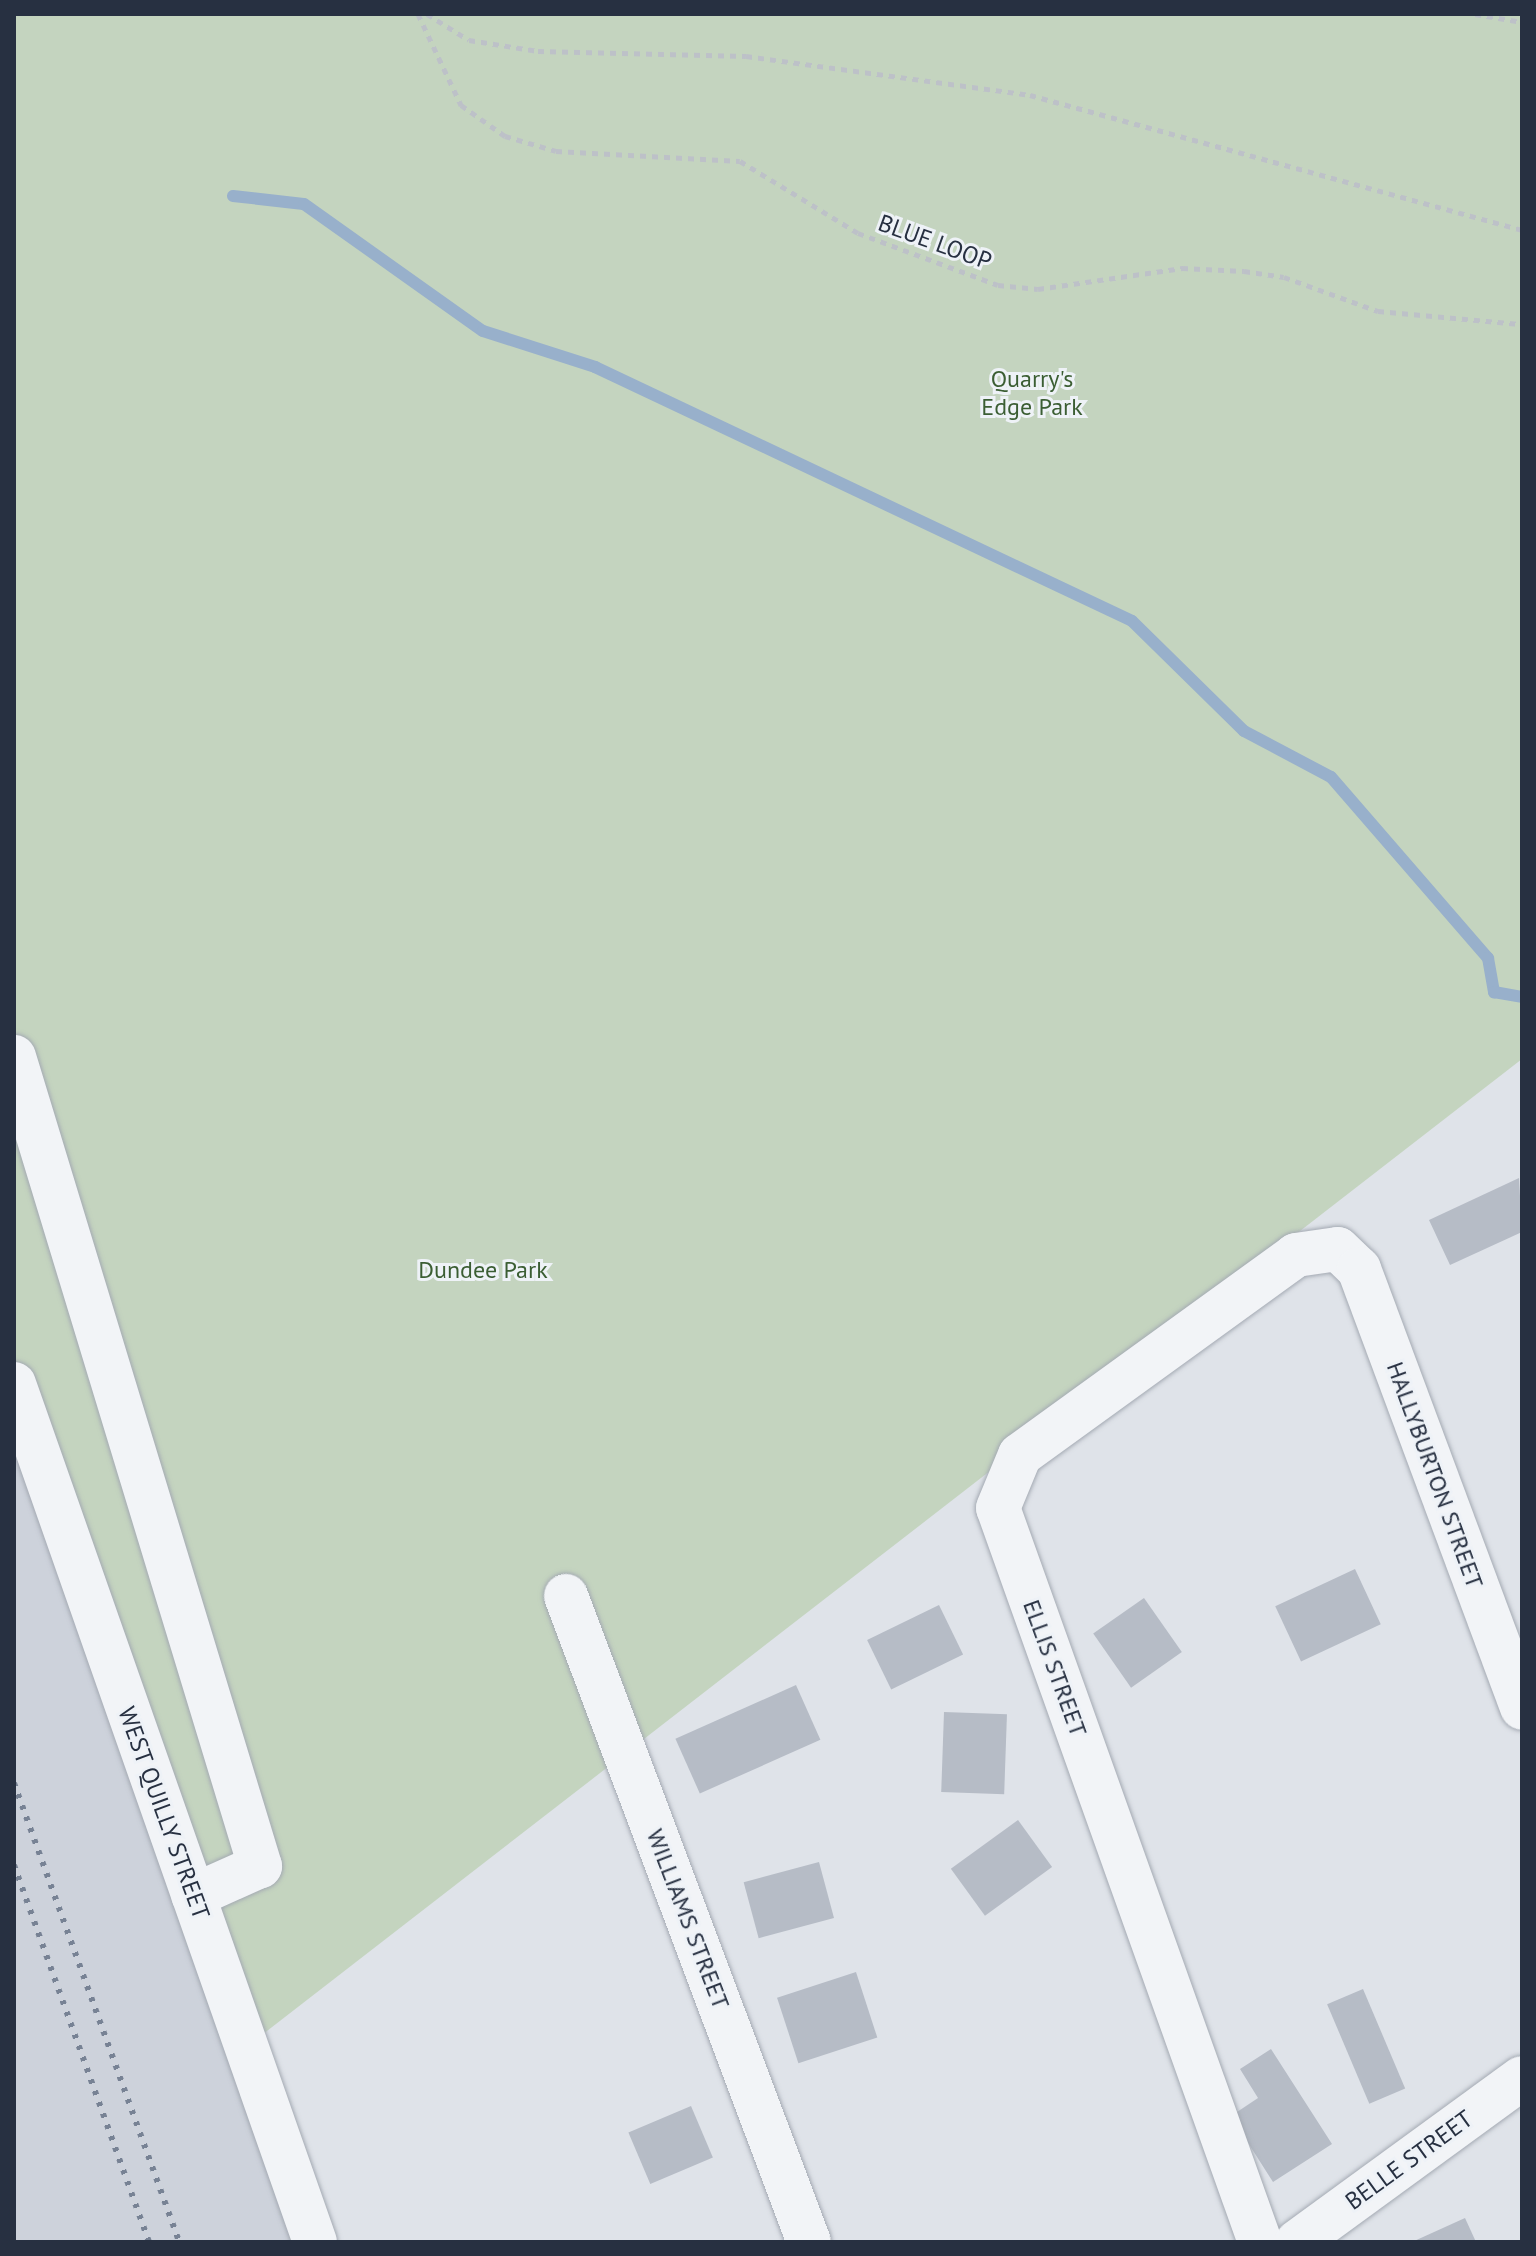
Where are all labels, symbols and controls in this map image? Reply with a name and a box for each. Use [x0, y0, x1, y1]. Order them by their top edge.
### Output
street label: BLUE LOOP [874, 208, 996, 276]
park label: Quarry's Edge Park [981, 365, 1083, 421]
park label: Dundee Park [418, 1256, 548, 1284]
street label: HALLYBURTON STREET [1381, 1358, 1489, 1592]
street label: ELLIS STREET [1017, 1596, 1093, 1740]
street label: WEST QUILLY STREET [112, 1702, 216, 1924]
street label: WILLIAMS STREET [640, 1825, 736, 2013]
street label: BELLE STREET [1340, 2104, 1478, 2216]

